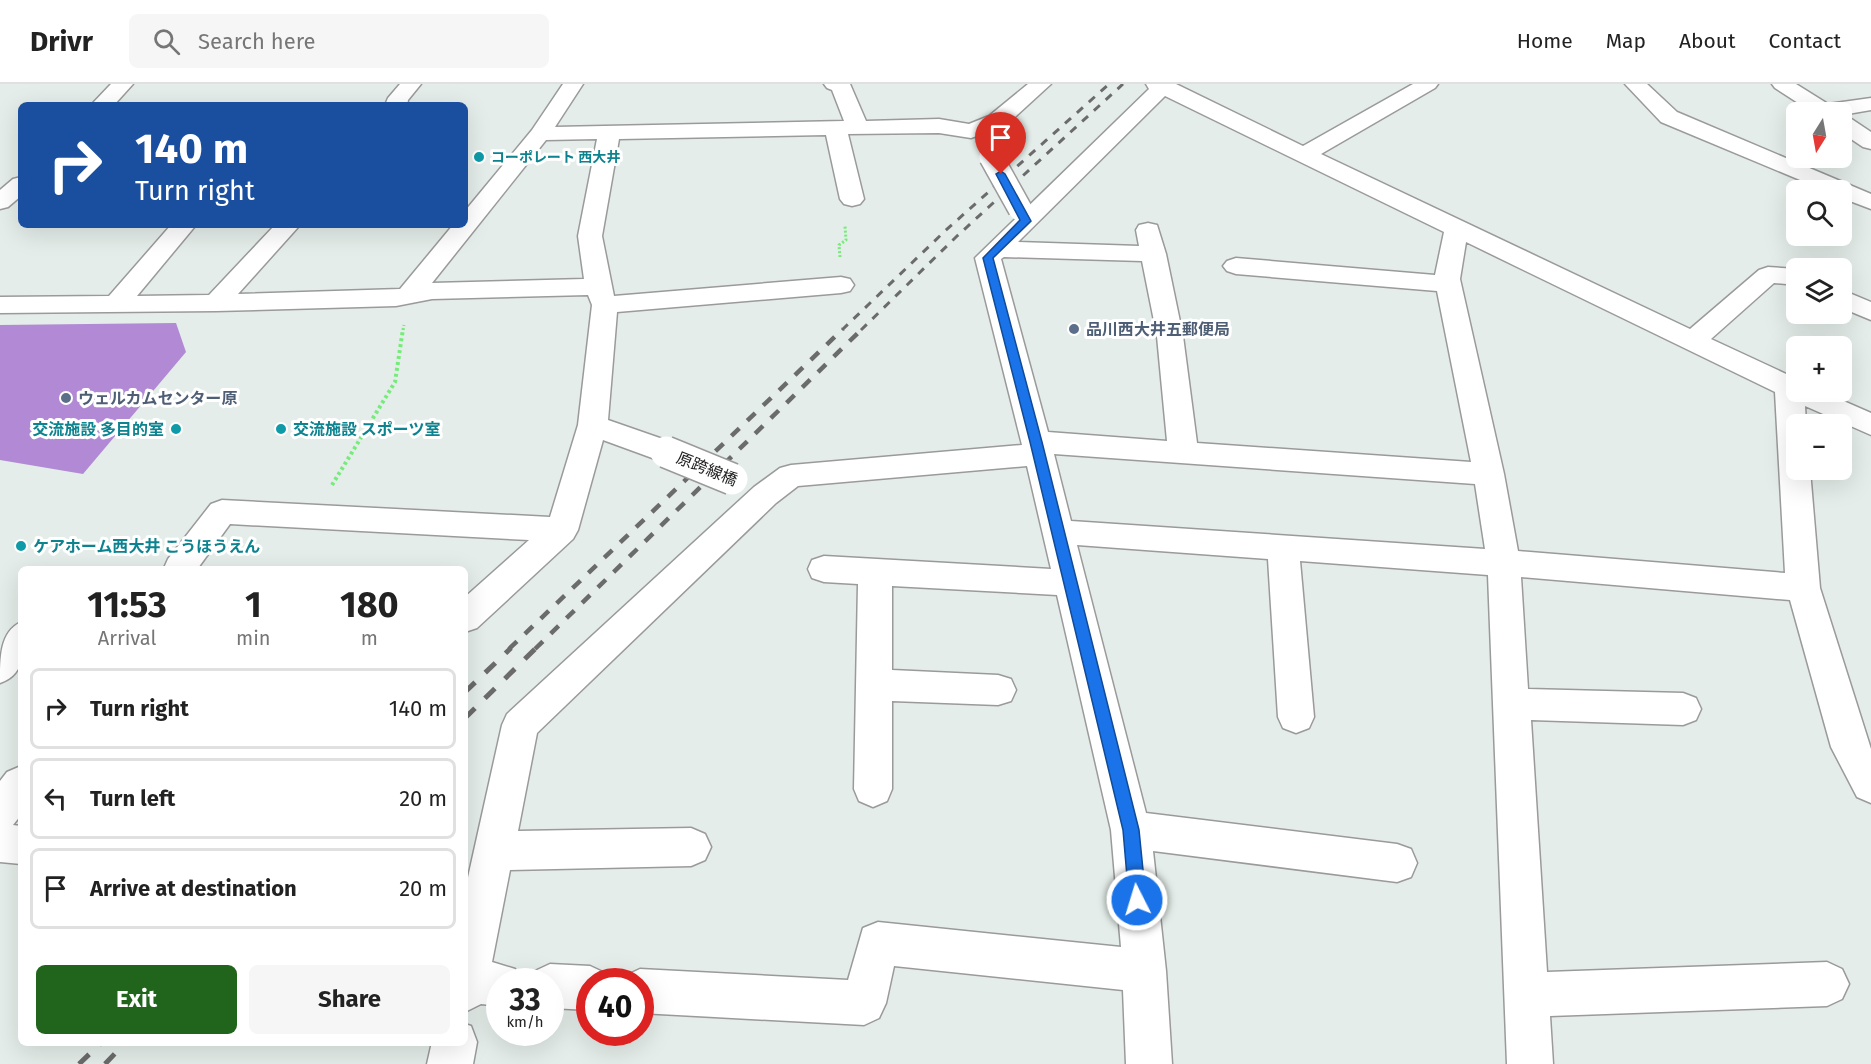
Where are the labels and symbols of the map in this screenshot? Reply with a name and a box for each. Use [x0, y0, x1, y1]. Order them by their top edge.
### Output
north arrow [1786, 102, 1852, 168]
pin [975, 112, 1026, 174]
place label: コーポレート 西大井 [491, 149, 620, 166]
marker: コーポレート 西大井 [472, 150, 486, 164]
place label: 品川西大井五郵便局 [1086, 320, 1230, 339]
marker: 品川西大井五郵便局 [1067, 322, 1081, 336]
place label: ウェルカムセンター原 [78, 389, 238, 408]
marker: ウェルカムセンター原 [59, 391, 73, 405]
place label: 交流施設 多目的室 [32, 420, 164, 439]
place label: 交流施設 スポーツ室 [293, 420, 440, 439]
marker: 交流施設 多目的室 [169, 422, 183, 436]
marker: 交流施設 スポーツ室 [274, 422, 288, 436]
street label: 原跨線橋 [674, 448, 740, 490]
place label: ケアホーム西大井 こうほうえん [33, 537, 260, 556]
marker: ケアホーム西大井 こうほうえん [14, 539, 28, 553]
position arrow [1105, 868, 1169, 932]
speed limit sign: 40 [576, 968, 654, 1046]

